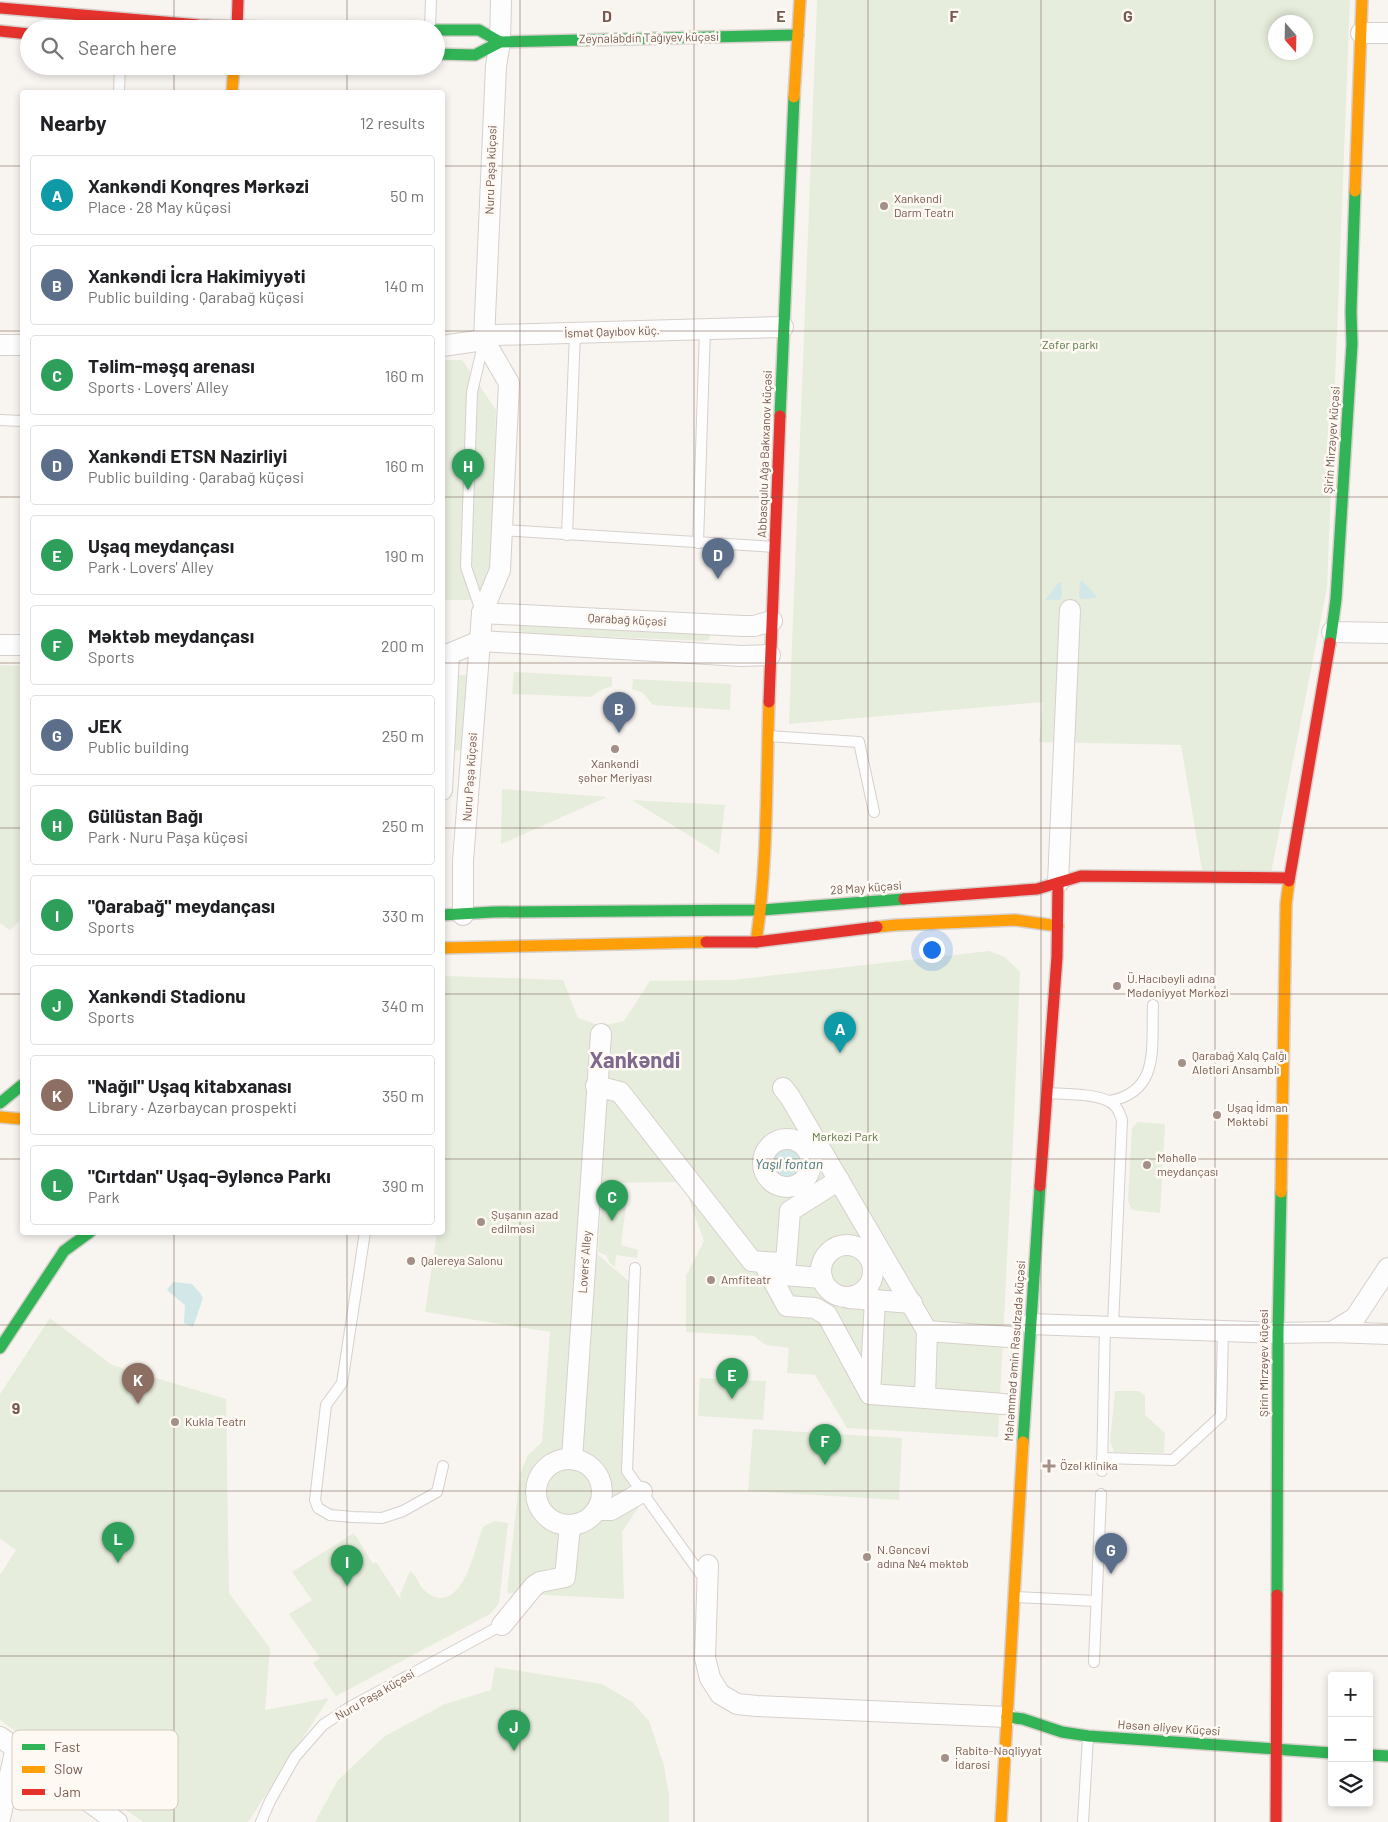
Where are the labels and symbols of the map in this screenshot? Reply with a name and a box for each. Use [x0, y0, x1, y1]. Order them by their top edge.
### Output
text: D [602, 6, 612, 25]
text: E [776, 6, 786, 25]
text: F [950, 6, 959, 25]
text: G [1123, 6, 1133, 25]
north arrow [1268, 15, 1313, 60]
street label: Zeynalabdin Tağıyev küçəsi [579, 29, 719, 45]
street label: Nuru Paşa küçəsi [481, 125, 499, 215]
place label: Xankəndi Darm Teatrı [894, 191, 954, 219]
marker: Xankəndi Darm Teatrı [878, 200, 890, 212]
street label: İsmət Qayıbov küç. [564, 322, 660, 340]
park label: Zəfər parkı [1042, 337, 1098, 351]
street label: Abbasqulu Ağa Bakıxanov küçəsi [754, 370, 774, 538]
street label: Şirin Mirzəyev küçəsi [1320, 386, 1342, 494]
pin: H [452, 449, 484, 490]
pin: D [702, 538, 734, 579]
street label: Qarabağ küçəsi [587, 610, 667, 628]
pin: B [603, 692, 635, 733]
street label: Nuru Paşa küçəsi [459, 732, 479, 822]
marker: Xankəndi şəhər Meriyası [609, 743, 621, 755]
place label: Xankəndi şəhər Meriyası [578, 756, 652, 784]
street label: 28 May küçəsi [830, 878, 902, 896]
your location [919, 937, 945, 963]
place label: Ü.Hacıbəyli adına Mədəniyyət Mərkəzi [1127, 971, 1229, 999]
marker: Ü.Hacıbəyli adına Mədəniyyət Mərkəzi [1111, 980, 1123, 992]
pin: A [824, 1012, 856, 1053]
district label: Xankəndi [590, 1046, 680, 1072]
place label: Qarabağ Xalq Çalğı Alətləri Ansamblı [1192, 1048, 1287, 1076]
marker: Qarabağ Xalq Çalğı Alətləri Ansamblı [1176, 1057, 1188, 1069]
place label: Uşaq İdman Məktəbi [1227, 1100, 1288, 1128]
marker: Uşaq İdman Məktəbi [1211, 1109, 1223, 1121]
park label: Mərkəzi Park [812, 1129, 878, 1143]
place label: Məhəllə meydançası [1157, 1150, 1218, 1178]
water label: Yaşıl fontan [755, 1155, 823, 1172]
marker: Məhəllə meydançası [1141, 1159, 1153, 1171]
pin: C [596, 1180, 628, 1221]
place label: Şuşanın azad edilməsi [491, 1207, 558, 1235]
marker: Şuşanın azad edilməsi [475, 1216, 487, 1228]
street label: Lovers' Alley [575, 1229, 593, 1294]
place label: Qalereya Salonu [421, 1253, 503, 1267]
marker: Qalereya Salonu [405, 1255, 417, 1267]
street label: Məhəmməd Əmin Rəsulzadə küçəsi [1001, 1260, 1027, 1442]
place label: Amfiteatr [721, 1272, 772, 1286]
marker: Amfiteatr [705, 1274, 717, 1286]
street label: Şirin Mirzəyev küçəsi [1256, 1309, 1270, 1417]
pin: E [716, 1358, 748, 1399]
pin: K [122, 1363, 154, 1404]
text: 9 [12, 1398, 20, 1417]
place label: Kukla Teatrı [185, 1414, 246, 1428]
marker: Kukla Teatrı [169, 1416, 181, 1428]
pin: F [809, 1424, 841, 1465]
place label: Özəl klinika [1060, 1458, 1118, 1472]
marker: Özəl klinika [1042, 1459, 1056, 1473]
pin: L [102, 1522, 134, 1563]
pin: G [1095, 1533, 1127, 1574]
place label: N.Gəncəvi adına №4 məktəb [877, 1542, 969, 1570]
pin: I [331, 1545, 363, 1586]
marker: N.Gəncəvi adına №4 məktəb [861, 1551, 873, 1563]
street label: Nuru Paşa küçəsi [332, 1666, 417, 1723]
pin: J [498, 1710, 530, 1751]
street label: Həsən Əliyev Küçəsi [1117, 1716, 1221, 1738]
legend [12, 1730, 178, 1810]
text: Fast [54, 1738, 80, 1755]
place label: Rabitə-Nəqliyyat İdarəsi [955, 1743, 1042, 1771]
marker: Rabitə-Nəqliyyat İdarəsi [939, 1752, 951, 1764]
text: Slow [54, 1760, 83, 1777]
text: Jam [54, 1783, 81, 1800]

